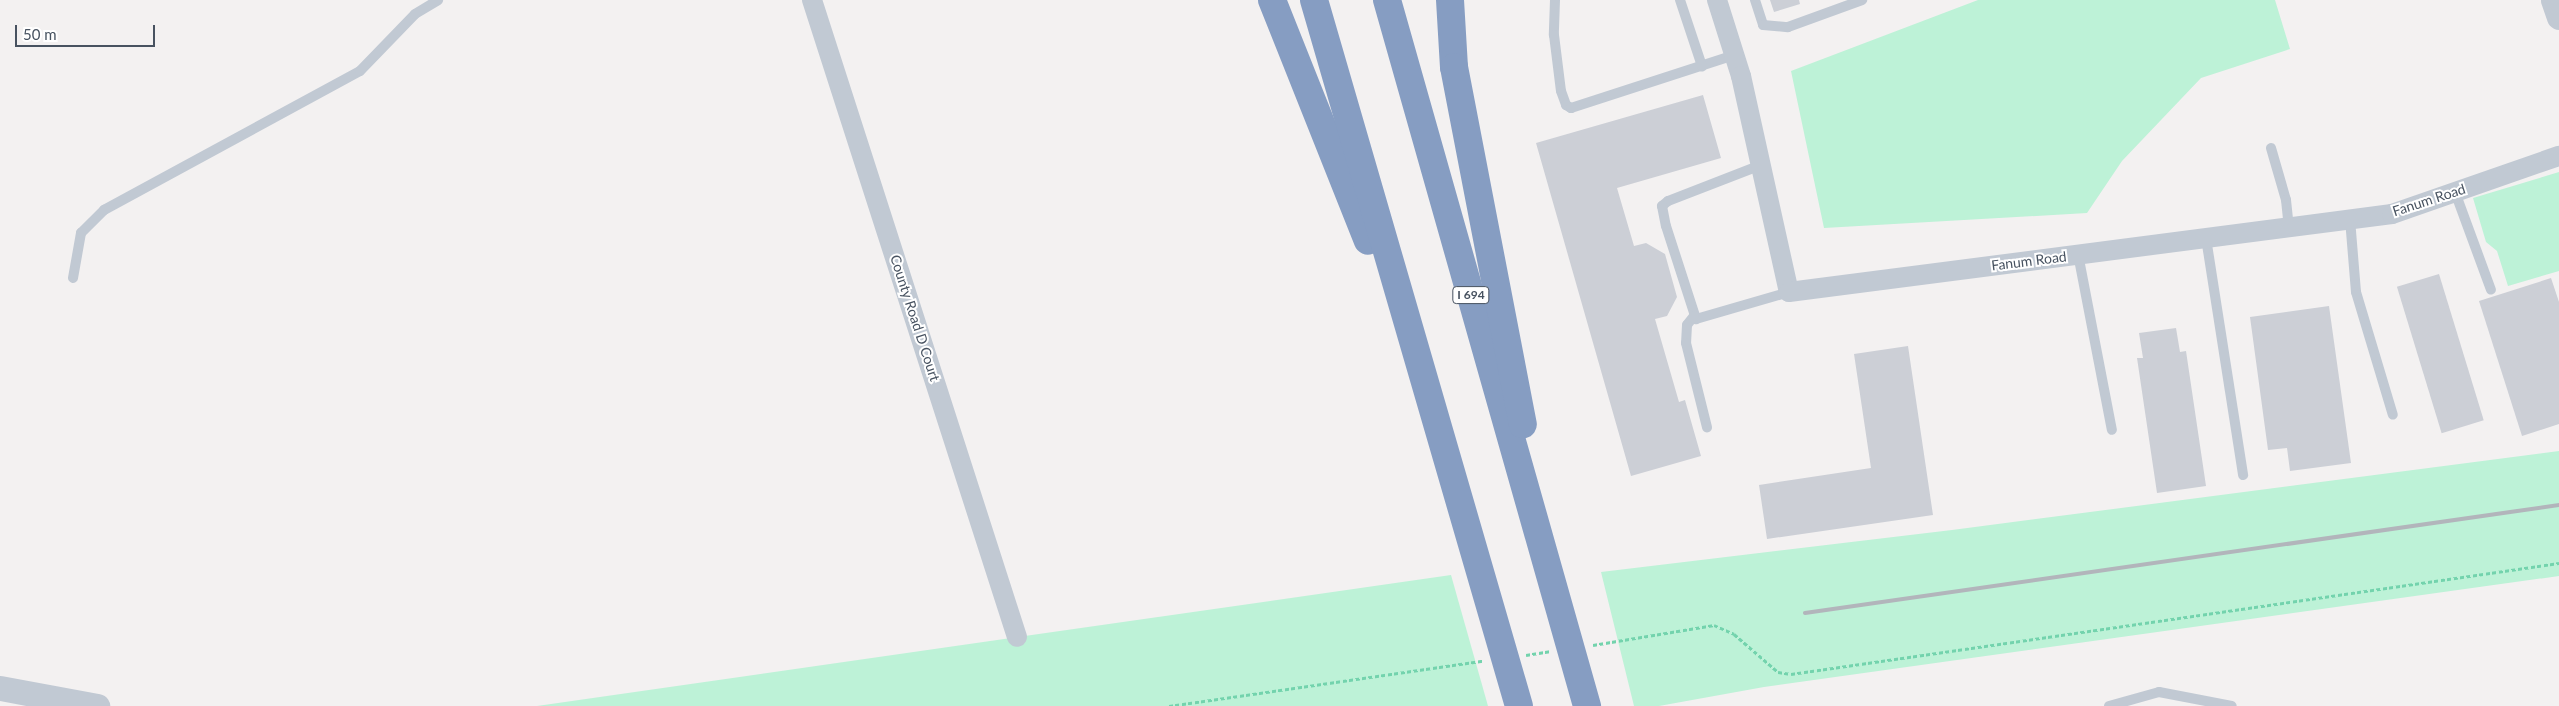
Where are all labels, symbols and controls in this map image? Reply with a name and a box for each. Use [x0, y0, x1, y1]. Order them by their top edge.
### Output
scale bar [18, 15, 158, 47]
text: 50 m [23, 25, 57, 43]
street label: Fanum Road [2390, 180, 2468, 220]
street label: Fanum Road [1990, 248, 2068, 274]
street label: County Road D Court [887, 252, 943, 384]
road number: I 694 [1452, 286, 1490, 304]

